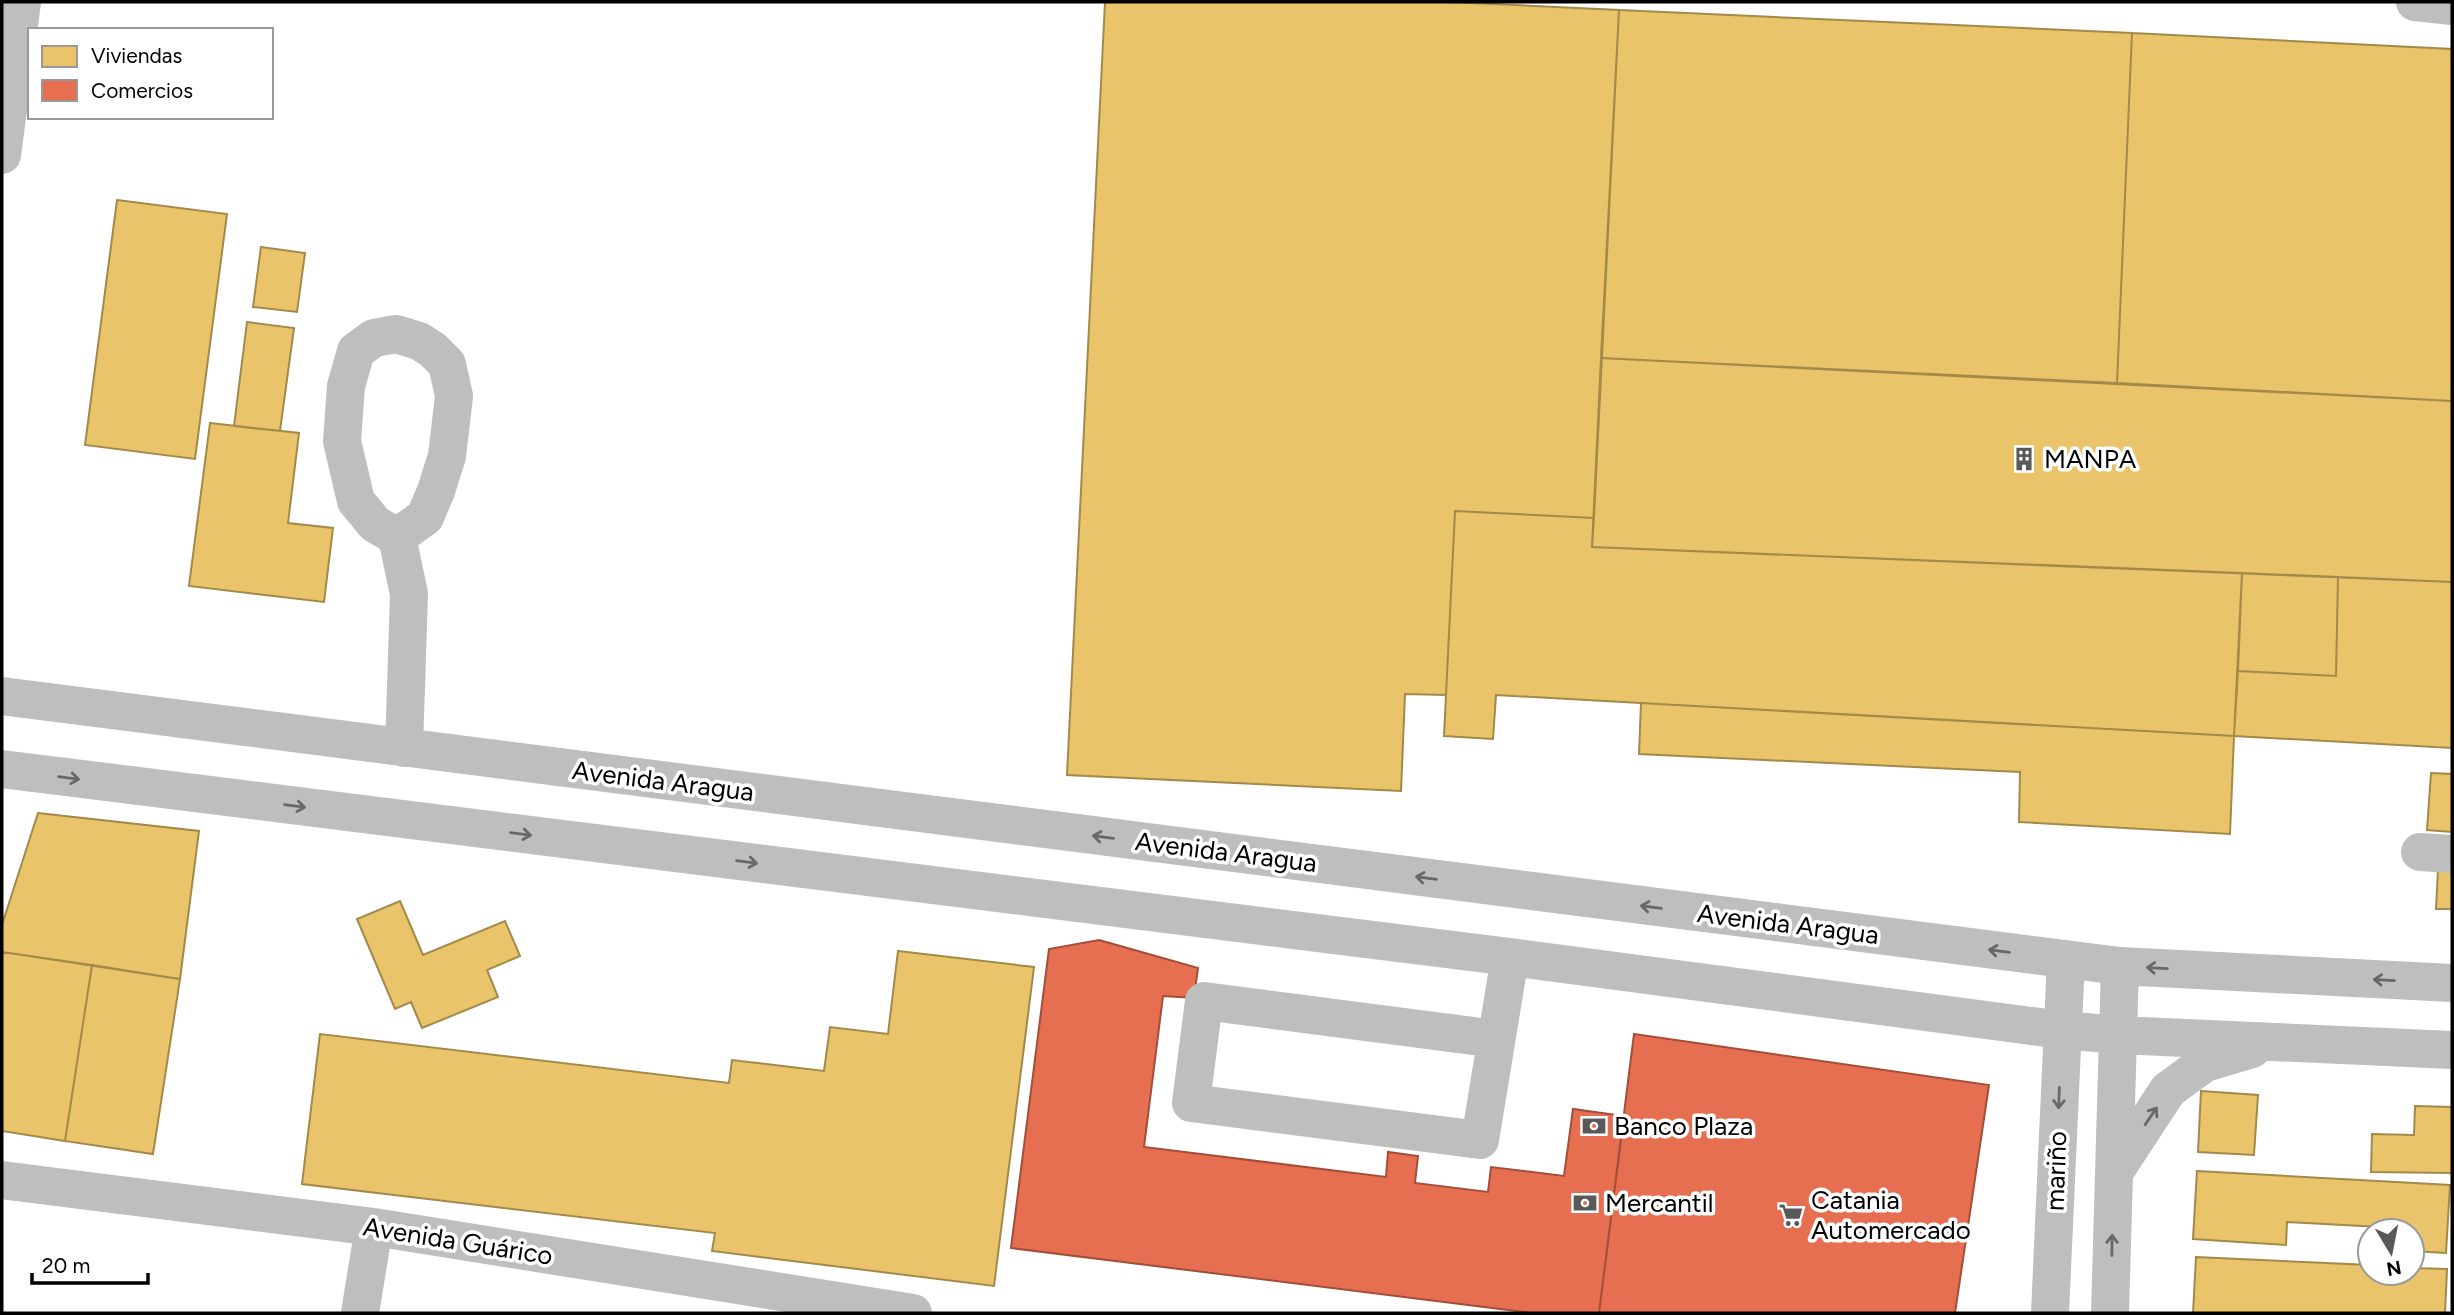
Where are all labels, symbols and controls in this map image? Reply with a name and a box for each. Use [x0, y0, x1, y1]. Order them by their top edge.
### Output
legend [28, 28, 273, 119]
text: Viviendas [91, 43, 182, 68]
text: Comercios [91, 78, 193, 103]
place label: MANPA [2044, 443, 2137, 475]
building icon: MANPA [2010, 445, 2038, 473]
street label: Avenida Aragua [570, 754, 756, 808]
one-way arrow [58, 771, 80, 784]
one-way arrow [283, 799, 306, 812]
street label: Avenida Aragua [1133, 825, 1319, 879]
one-way arrow [509, 827, 532, 840]
one-way arrow [1092, 830, 1115, 843]
one-way arrow [735, 855, 758, 868]
one-way arrow [1415, 871, 1438, 884]
street label: Avenida Aragua [1695, 897, 1881, 951]
one-way arrow [1641, 900, 1663, 913]
one-way arrow [1988, 944, 2010, 957]
one-way arrow [2146, 962, 2169, 975]
one-way arrow [2373, 973, 2396, 986]
one-way arrow [2053, 1086, 2066, 1109]
one-way arrow [2143, 1107, 2158, 1126]
place label: Banco Plaza [1614, 1110, 1753, 1142]
bank icon: Banco Plaza [1580, 1112, 1608, 1140]
street label: mariño [2039, 1131, 2073, 1211]
place label: Catania Automercado [1811, 1184, 1971, 1246]
place label: Mercantil [1605, 1187, 1713, 1219]
bank icon: Mercantil [1571, 1189, 1599, 1217]
supermarket icon: Catania Automercado [1777, 1201, 1805, 1229]
street label: Avenida Guárico [361, 1210, 555, 1272]
north arrow [2356, 1217, 2426, 1287]
one-way arrow [2105, 1234, 2119, 1257]
scale bar [32, 1242, 147, 1286]
text: 20 m [42, 1253, 90, 1278]
text: N [2385, 1256, 2403, 1281]

